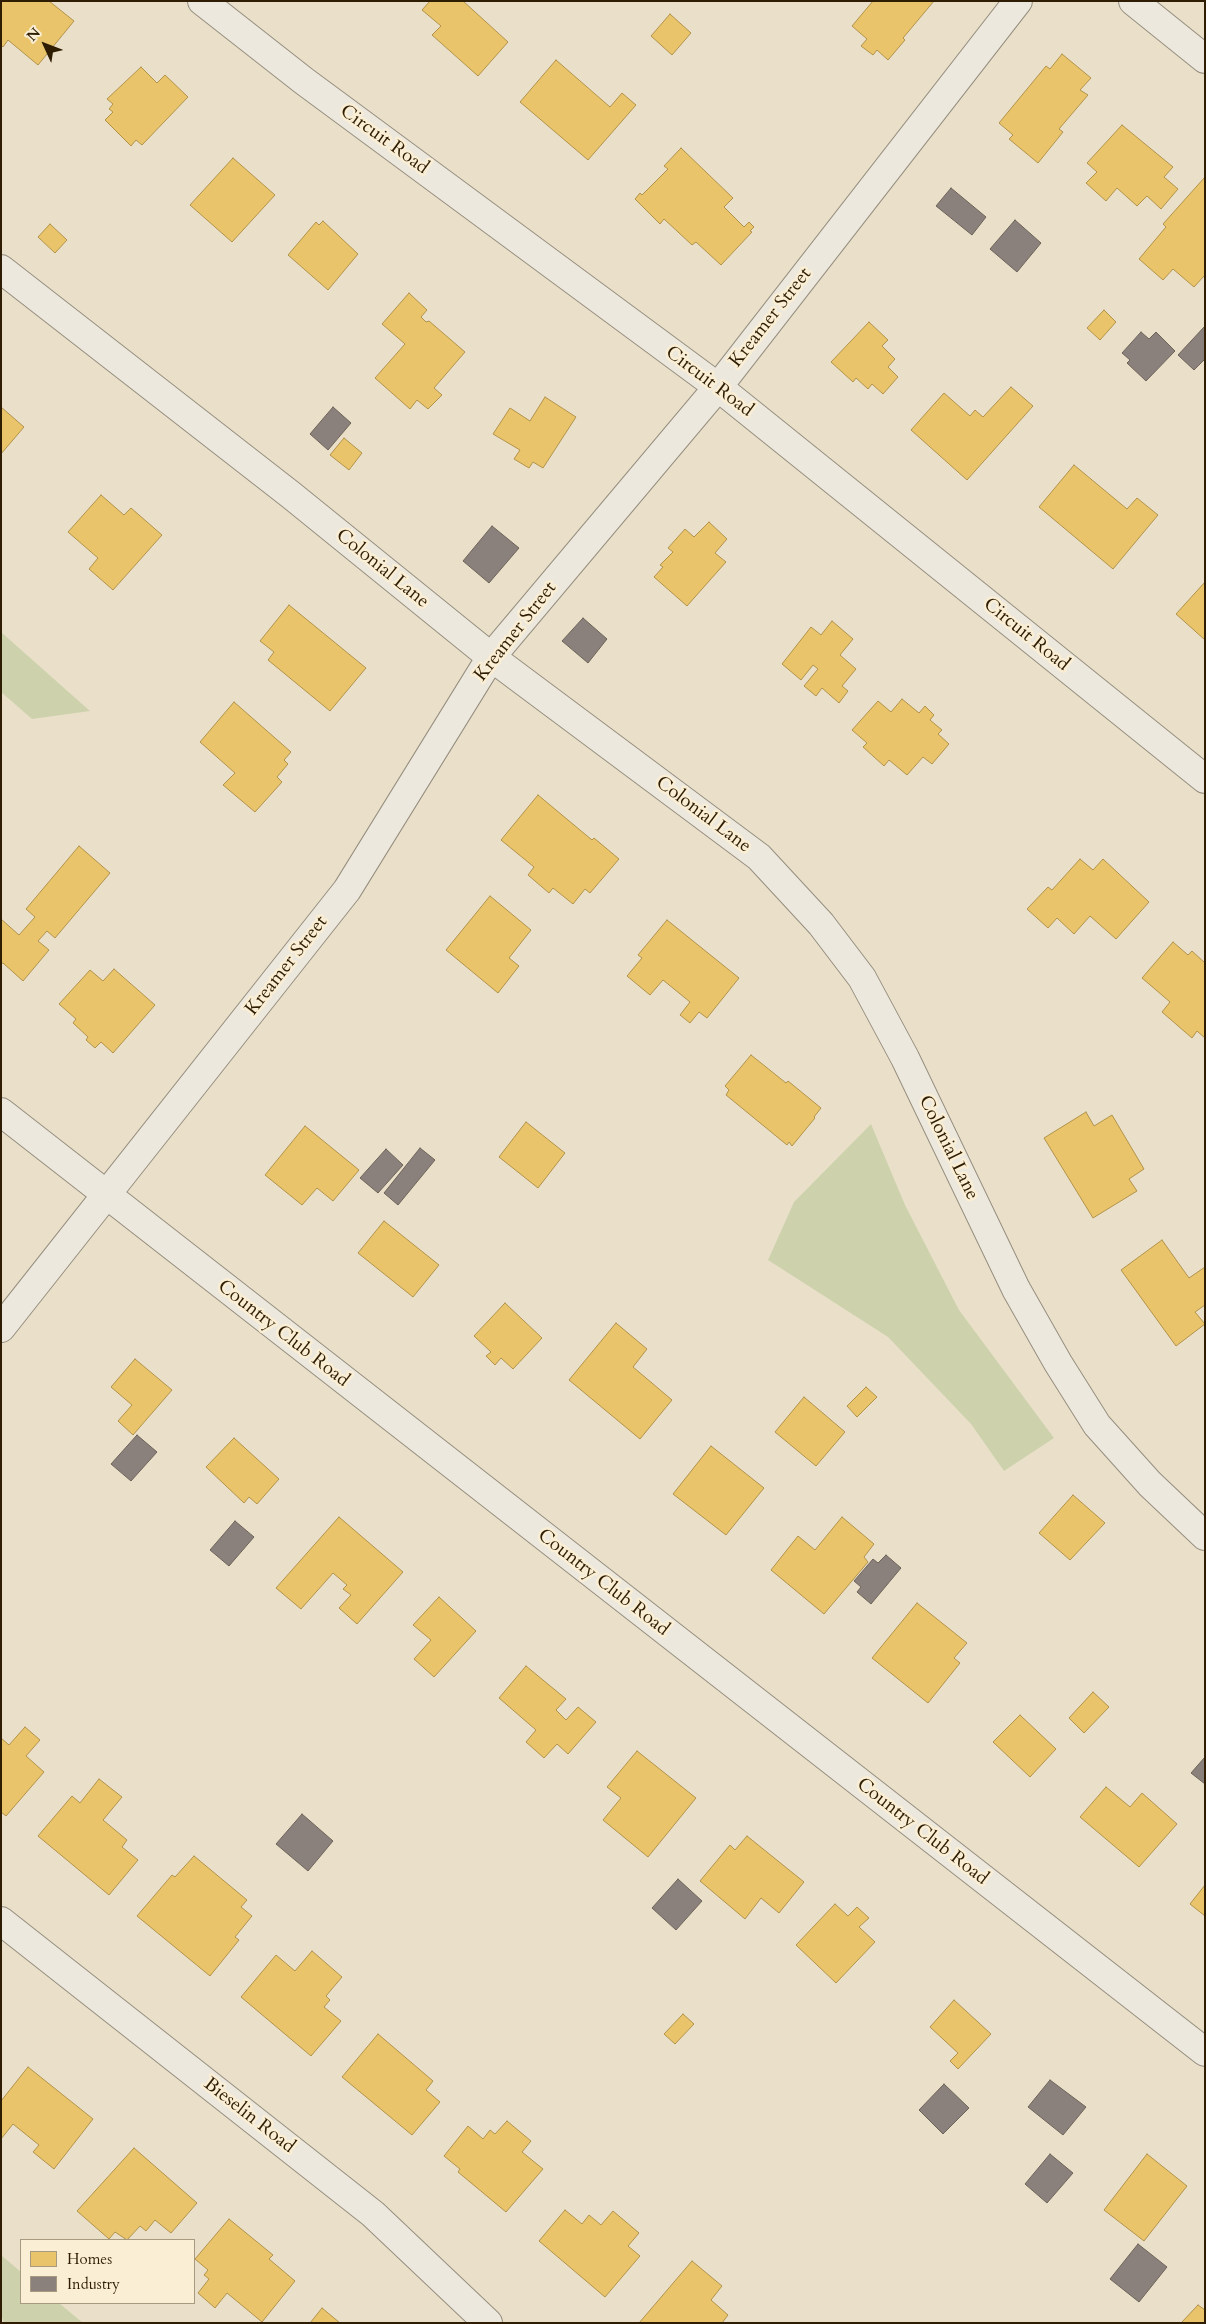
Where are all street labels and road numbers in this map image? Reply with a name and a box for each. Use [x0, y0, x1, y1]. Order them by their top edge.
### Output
street label: Circuit Road [335, 100, 433, 180]
street label: Kreamer Street [725, 264, 817, 372]
street label: Circuit Road [661, 342, 757, 422]
street label: Colonial Lane [331, 524, 433, 614]
street label: Kreamer Street [470, 578, 562, 686]
street label: Circuit Road [978, 593, 1074, 677]
street label: Colonial Lane [651, 772, 755, 858]
street label: Kreamer Street [241, 912, 333, 1020]
street label: Colonial Lane [913, 1092, 983, 1204]
street label: Country Club Road [213, 1275, 353, 1393]
street label: Country Club Road [533, 1524, 673, 1642]
street label: Country Club Road [852, 1773, 992, 1891]
street label: Bieselin Road [199, 2073, 299, 2159]

